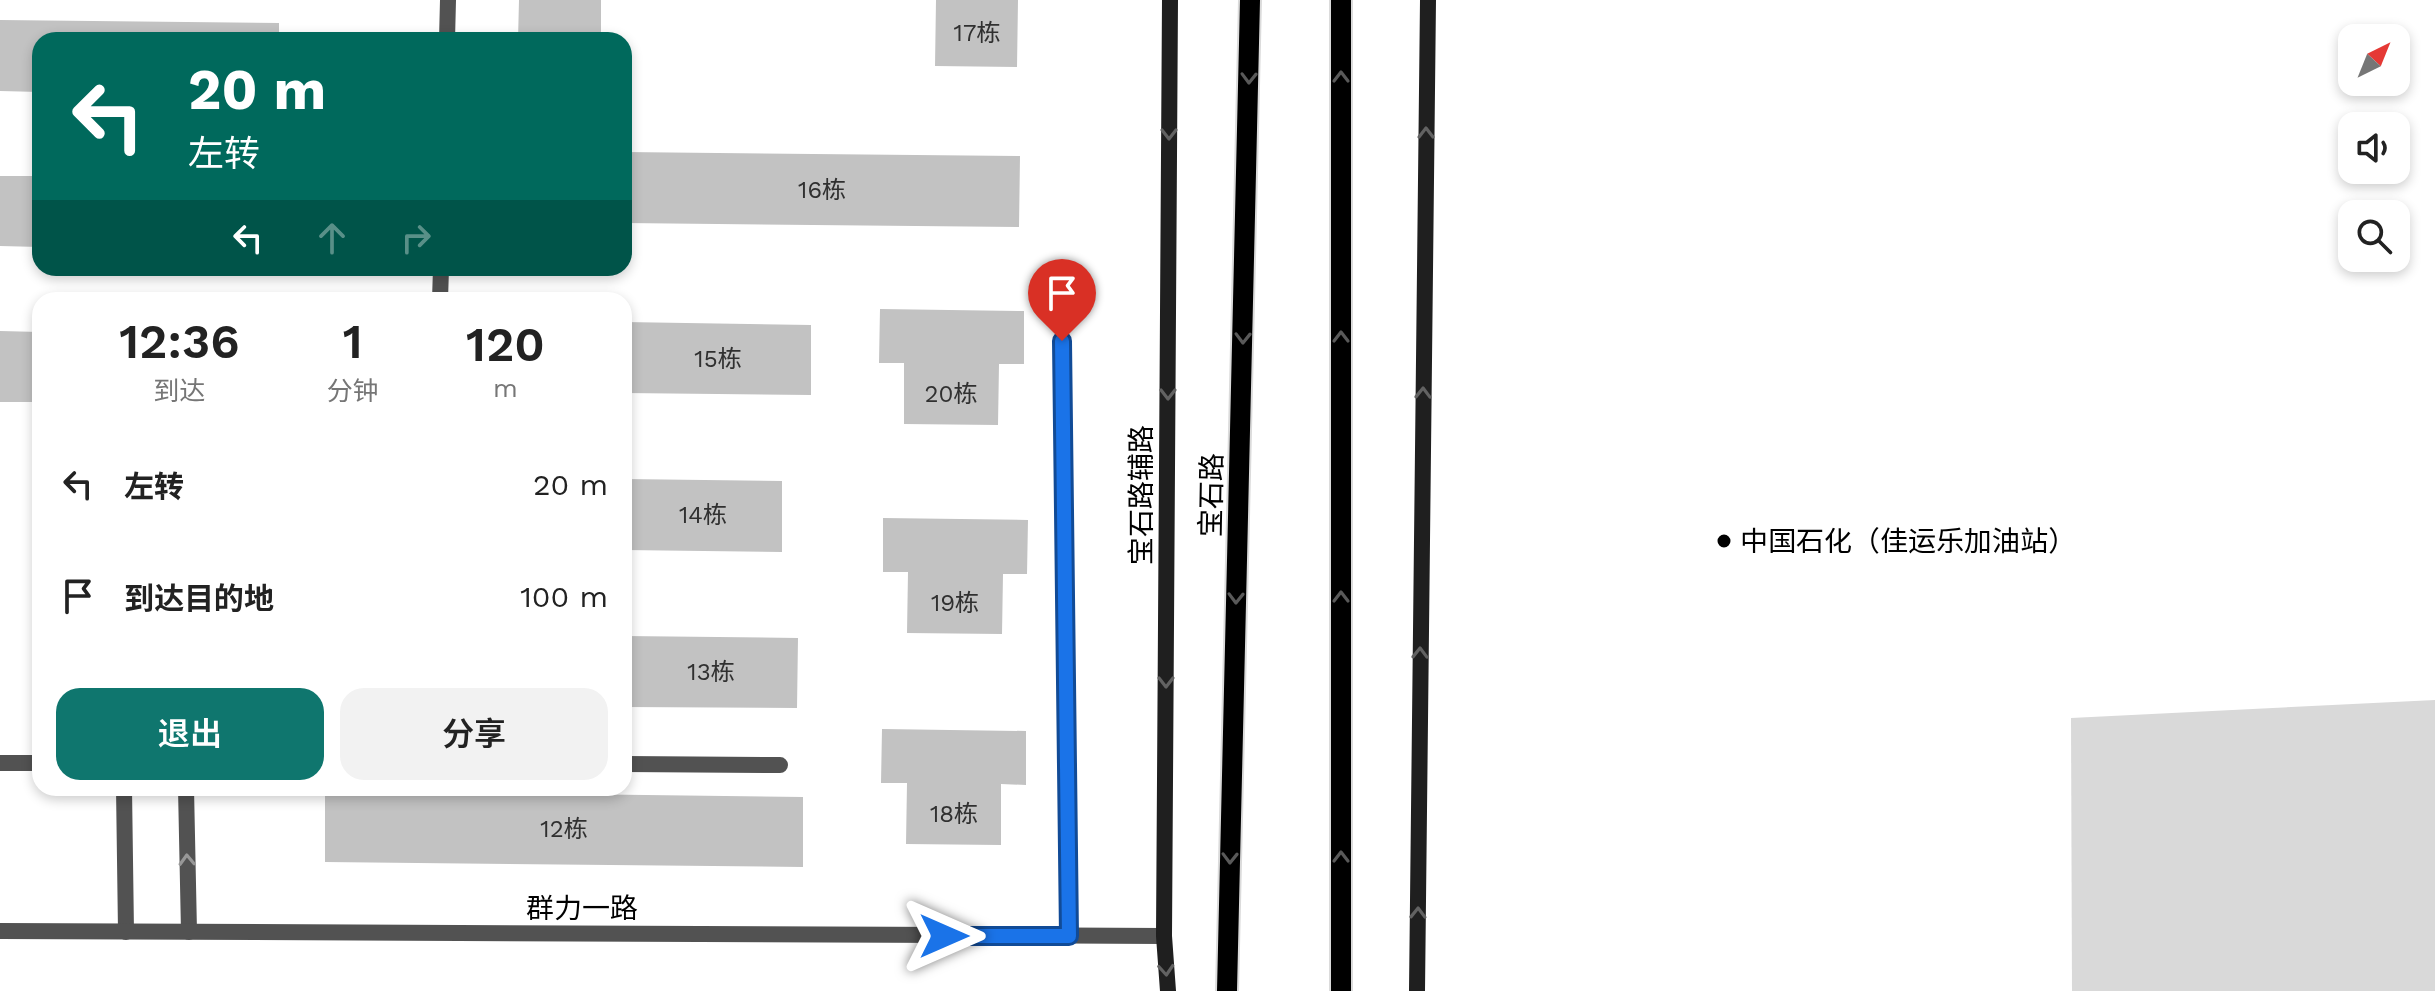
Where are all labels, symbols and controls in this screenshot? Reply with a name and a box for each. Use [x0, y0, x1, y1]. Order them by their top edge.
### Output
house number: 17栋 [954, 19, 1000, 47]
north arrow [2338, 24, 2410, 96]
map controls [2338, 24, 2410, 272]
text: 20 m [188, 57, 326, 123]
icon: left [56, 64, 160, 168]
one-way arrow [1332, 70, 1350, 83]
one-way arrow [1240, 72, 1257, 85]
button: sound [2338, 112, 2410, 184]
one-way arrow [1417, 126, 1435, 139]
one-way arrow [1160, 128, 1178, 141]
text: 左转 [188, 133, 260, 175]
house number: 16栋 [798, 176, 846, 204]
button: search [2338, 200, 2410, 272]
icon: left [226, 216, 270, 260]
icon: ahead [310, 216, 354, 260]
icon: right [394, 216, 438, 260]
pin [1028, 259, 1096, 341]
icon: arrive [1040, 271, 1084, 315]
text: 12:36 [119, 313, 240, 370]
text: 1 [343, 313, 363, 370]
text: 120 [466, 316, 545, 373]
one-way arrow [1332, 330, 1350, 343]
one-way arrow [1234, 332, 1251, 345]
house number: 15栋 [694, 345, 742, 373]
text: m [493, 373, 518, 403]
text: 到达 [153, 376, 205, 406]
text: 分钟 [327, 376, 379, 406]
house number: 20栋 [925, 380, 977, 408]
one-way arrow [1415, 386, 1432, 399]
one-way arrow [1159, 388, 1176, 401]
street label: 宝石路辅路 [1125, 425, 1158, 565]
street label: 宝石路 [1194, 453, 1229, 537]
icon: left [56, 462, 100, 506]
text: 20 m [533, 467, 608, 502]
text: 左转 [124, 469, 184, 504]
house number: 14栋 [679, 501, 727, 529]
place label: 中国石化（佳运乐加油站） [1740, 525, 2076, 558]
marker: 中国石化（佳运乐加油站） [1715, 532, 1733, 550]
icon: arrive [56, 574, 100, 618]
text: 100 m [520, 579, 608, 614]
text: 到达目的地 [124, 581, 274, 616]
house number: 19栋 [931, 589, 979, 617]
one-way arrow [1332, 590, 1350, 603]
one-way arrow [1228, 592, 1245, 605]
one-way arrow [1411, 646, 1429, 659]
house number: 13栋 [687, 658, 735, 686]
one-way arrow [1157, 676, 1175, 689]
button: 退出 [56, 688, 324, 780]
button: 分享 [340, 688, 608, 780]
house number: 18栋 [930, 800, 978, 828]
house number: 12栋 [540, 815, 588, 843]
one-way arrow [1332, 850, 1350, 863]
one-way arrow [1222, 852, 1239, 865]
one-way arrow [179, 853, 196, 866]
street label: 群力一路 [526, 892, 638, 925]
position arrow [902, 894, 986, 978]
one-way arrow [1409, 906, 1427, 919]
one-way arrow [1157, 964, 1174, 977]

